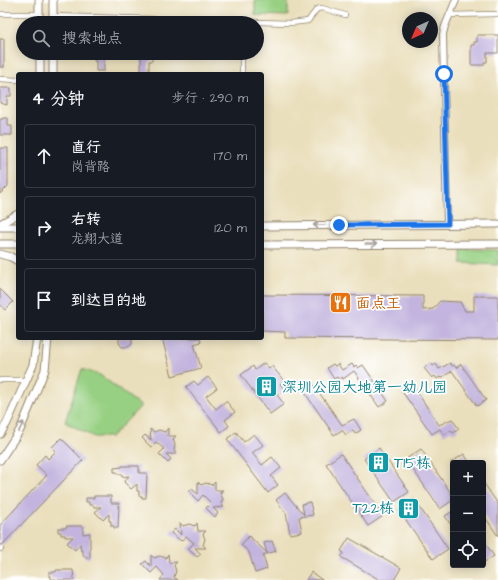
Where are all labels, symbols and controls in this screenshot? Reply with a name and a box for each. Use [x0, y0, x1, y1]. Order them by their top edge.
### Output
north arrow [402, 12, 438, 48]
search box [16, 16, 264, 60]
icon: search [30, 27, 52, 49]
text: 搜索地点 [62, 28, 122, 49]
route start [435, 65, 453, 83]
text: 4 分钟 [32, 87, 84, 111]
text: 步行 · 290 m [171, 89, 248, 107]
text: 直行 [71, 137, 101, 158]
icon: ahead [33, 145, 55, 167]
text: 170 m [214, 147, 247, 165]
text: 岗背路 [71, 158, 110, 176]
text: 右转 [71, 209, 101, 230]
route end [330, 216, 348, 234]
icon: right [33, 217, 55, 239]
text: 120 m [214, 219, 247, 237]
one-way arrow [313, 221, 326, 229]
text: 龙翔大道 [71, 230, 123, 248]
one-way arrow [364, 240, 377, 248]
icon: arrive [33, 289, 55, 311]
text: 到达目的地 [71, 290, 146, 311]
restaurant icon: 面点王 [327, 290, 353, 316]
place label: 面点王 [356, 293, 401, 314]
building icon: 深圳公园大地第一幼儿园 [253, 374, 279, 400]
place label: 深圳公园大地第一幼儿园 [282, 377, 447, 398]
one-way arrow [18, 421, 25, 433]
building icon: T15栋 [365, 450, 391, 476]
place label: T15栋 [394, 453, 431, 474]
map controls [450, 460, 486, 568]
button: + [450, 460, 486, 496]
building icon: T22栋 [396, 495, 422, 521]
button: − [450, 496, 486, 532]
place label: T22栋 [352, 498, 394, 519]
button: locate [450, 532, 486, 568]

